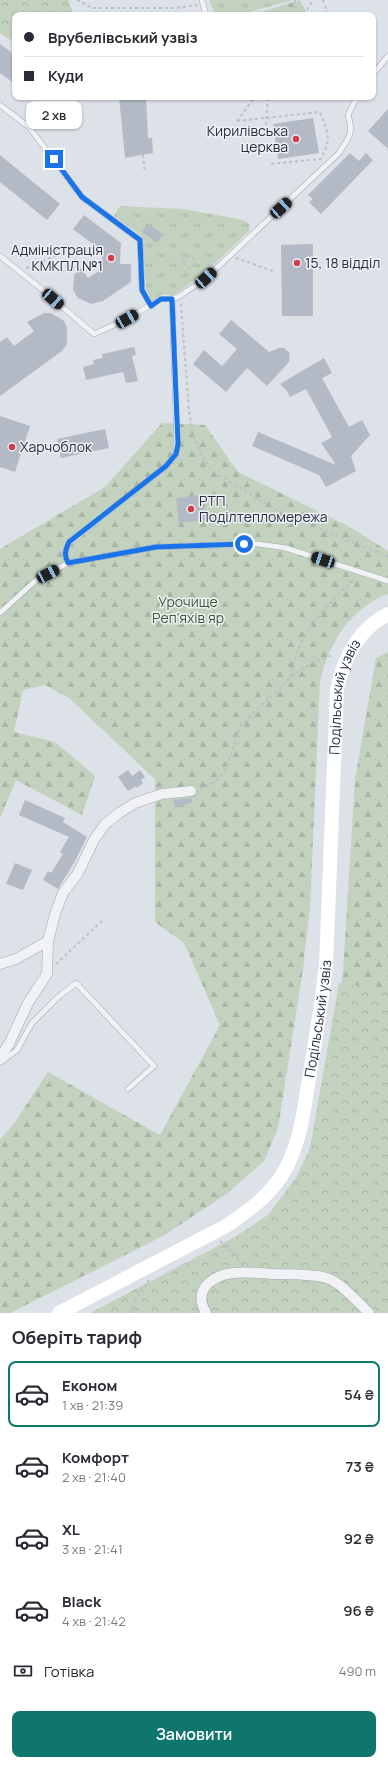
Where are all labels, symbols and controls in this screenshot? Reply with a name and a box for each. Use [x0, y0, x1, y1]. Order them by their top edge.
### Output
text: Врубелівський узвіз [48, 27, 198, 48]
text: Куди [48, 65, 84, 86]
callout: 2 хв [26, 101, 82, 129]
text: 2 хв [42, 106, 66, 124]
place label: Кирилівська церква [207, 121, 288, 156]
marker: Кирилівська церква [291, 134, 301, 144]
route end [45, 150, 63, 168]
car [268, 196, 294, 220]
place label: Адміністрація КМКПЛ №1 [11, 240, 103, 275]
marker: Адміністрація КМКПЛ №1 [106, 253, 116, 263]
place label: 15, 18 відділ [305, 253, 380, 272]
marker: 15, 18 відділ [292, 258, 302, 268]
car [193, 266, 219, 290]
car [40, 287, 66, 311]
car [114, 308, 140, 330]
place label: Харчоблок [20, 437, 93, 456]
marker: Харчоблок [7, 442, 17, 452]
place label: РТП Поділтепломережа [199, 491, 328, 526]
marker: РТП Поділтепломережа [186, 504, 196, 514]
route start [235, 535, 253, 553]
car [310, 551, 336, 569]
car [35, 563, 61, 585]
park label: Урочище Реп'яхів яр [152, 592, 224, 627]
street label: Подільський узвіз [324, 635, 364, 755]
street label: Подільський узвіз [299, 960, 335, 1079]
text: Оберіть тариф [12, 1325, 142, 1349]
text: Економ [62, 1375, 117, 1396]
icon: car [14, 1376, 50, 1412]
text: 54 ₴ [344, 1384, 374, 1405]
text: 1 хв · 21:39 [62, 1396, 123, 1414]
text: Комфорт [62, 1447, 129, 1468]
icon: car [14, 1448, 50, 1484]
text: 73 ₴ [345, 1456, 374, 1477]
text: 2 хв · 21:40 [62, 1468, 126, 1486]
text: XL [62, 1519, 80, 1540]
icon: car [14, 1520, 50, 1556]
text: 92 ₴ [344, 1528, 374, 1549]
text: 3 хв · 21:41 [62, 1540, 123, 1558]
text: Black [62, 1591, 101, 1612]
icon: car [14, 1592, 50, 1628]
text: 96 ₴ [343, 1600, 374, 1621]
text: 4 хв · 21:42 [62, 1612, 126, 1630]
icon: cash [12, 1660, 34, 1682]
text: Готівка [44, 1661, 94, 1682]
text: 490 m [339, 1662, 376, 1680]
button: Замовити [12, 1711, 376, 1757]

